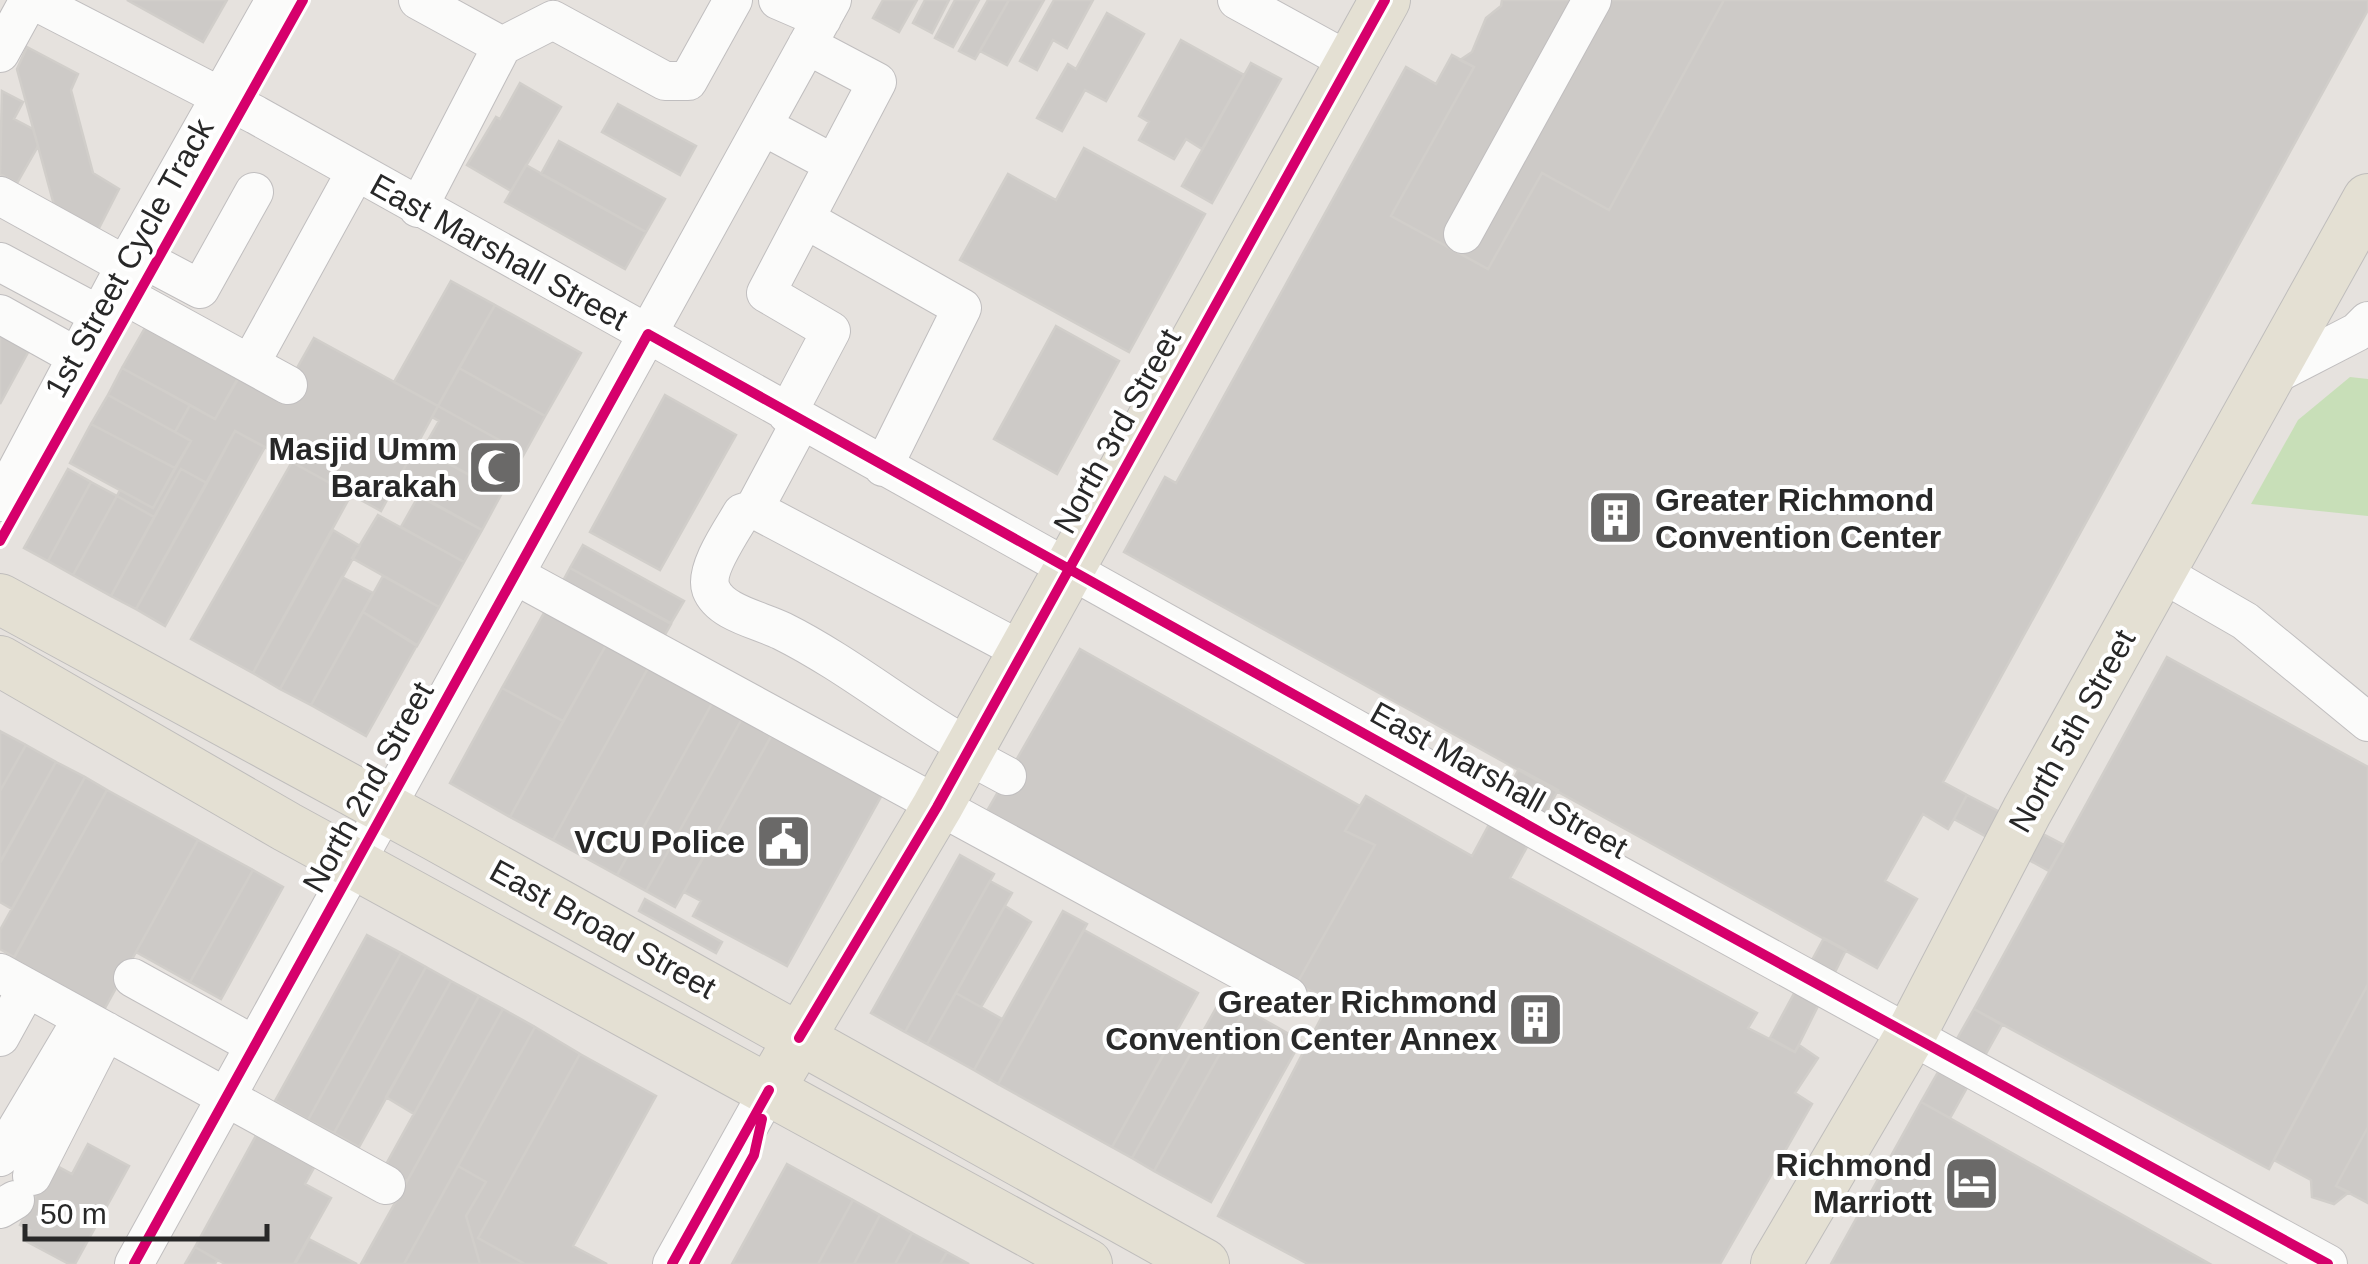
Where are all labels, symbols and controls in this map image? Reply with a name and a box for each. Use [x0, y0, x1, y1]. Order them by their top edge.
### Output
street label: 1st Street Cycle Track [37, 112, 221, 404]
street label: East Marshall Street [364, 166, 634, 338]
street label: North 3rd Street [1046, 323, 1188, 539]
place label: Masjid Umm Barakah [269, 431, 457, 504]
mosque icon: Masjid Umm Barakah [466, 437, 526, 497]
place label: Greater Richmond Convention Center [1655, 482, 1941, 555]
building icon: Greater Richmond Convention Center [1586, 488, 1646, 548]
street label: North 5th Street [2001, 623, 2143, 839]
street label: North 2nd Street [295, 675, 441, 898]
street label: East Marshall Street [1364, 694, 1634, 866]
public building icon: VCU Police [754, 812, 814, 872]
place label: VCU Police [574, 824, 745, 860]
street label: East Broad Street [484, 852, 722, 1006]
place label: Greater Richmond Convention Center Annex [1105, 984, 1497, 1057]
building icon: Greater Richmond Convention Center Annex [1506, 990, 1566, 1050]
place label: Richmond Marriott [1776, 1147, 1932, 1220]
hotel icon: Richmond Marriott [1941, 1153, 2001, 1213]
scale bar [25, 1179, 268, 1241]
text: 50 m [40, 1197, 107, 1230]

